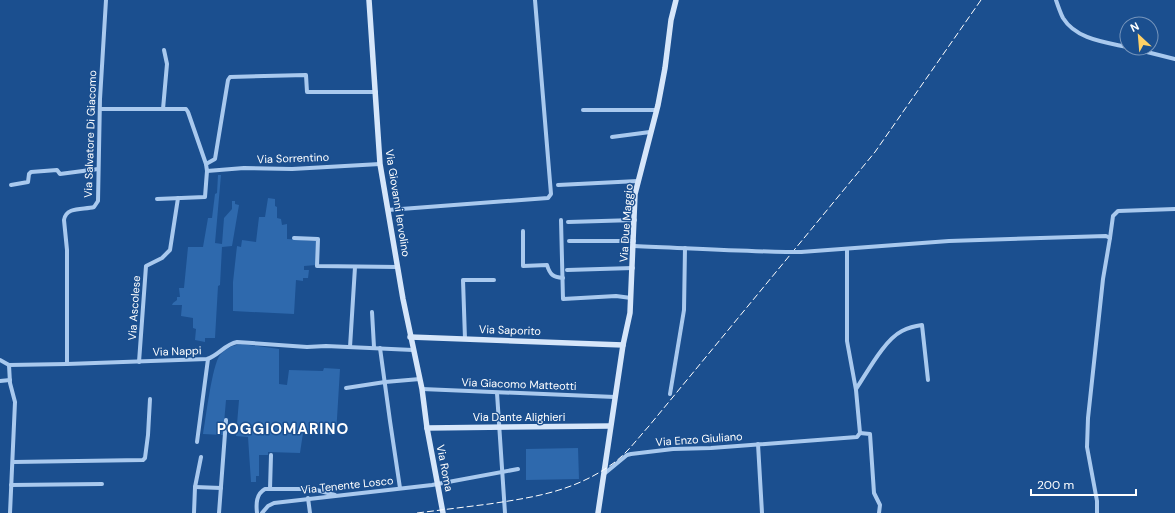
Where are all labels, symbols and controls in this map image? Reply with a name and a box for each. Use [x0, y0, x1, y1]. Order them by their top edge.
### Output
north arrow [1119, 16, 1159, 56]
text: N [1128, 19, 1141, 35]
street label: Via Salvatore Di Giacomo [81, 70, 99, 198]
street label: Via Giovanni Iervolino [383, 148, 413, 258]
street label: Via Sorrentino [257, 150, 329, 166]
street label: Via Due Maggio [616, 183, 636, 263]
street label: Via Ascolese [125, 275, 143, 341]
street label: Via Saporito [479, 322, 541, 338]
street label: Via Nappi [152, 343, 202, 359]
street label: Via Giacomo Matteotti [461, 375, 577, 393]
street label: Via Dante Alighieri [473, 410, 565, 424]
district label: POGGIOMARINO [217, 419, 349, 439]
street label: Via Enzo Giuliano [655, 429, 743, 449]
street label: Via Roma [434, 443, 456, 493]
scale bar [1031, 471, 1136, 497]
street label: Via Tenente Losco [300, 473, 394, 497]
text: 200 m [1037, 477, 1074, 493]

